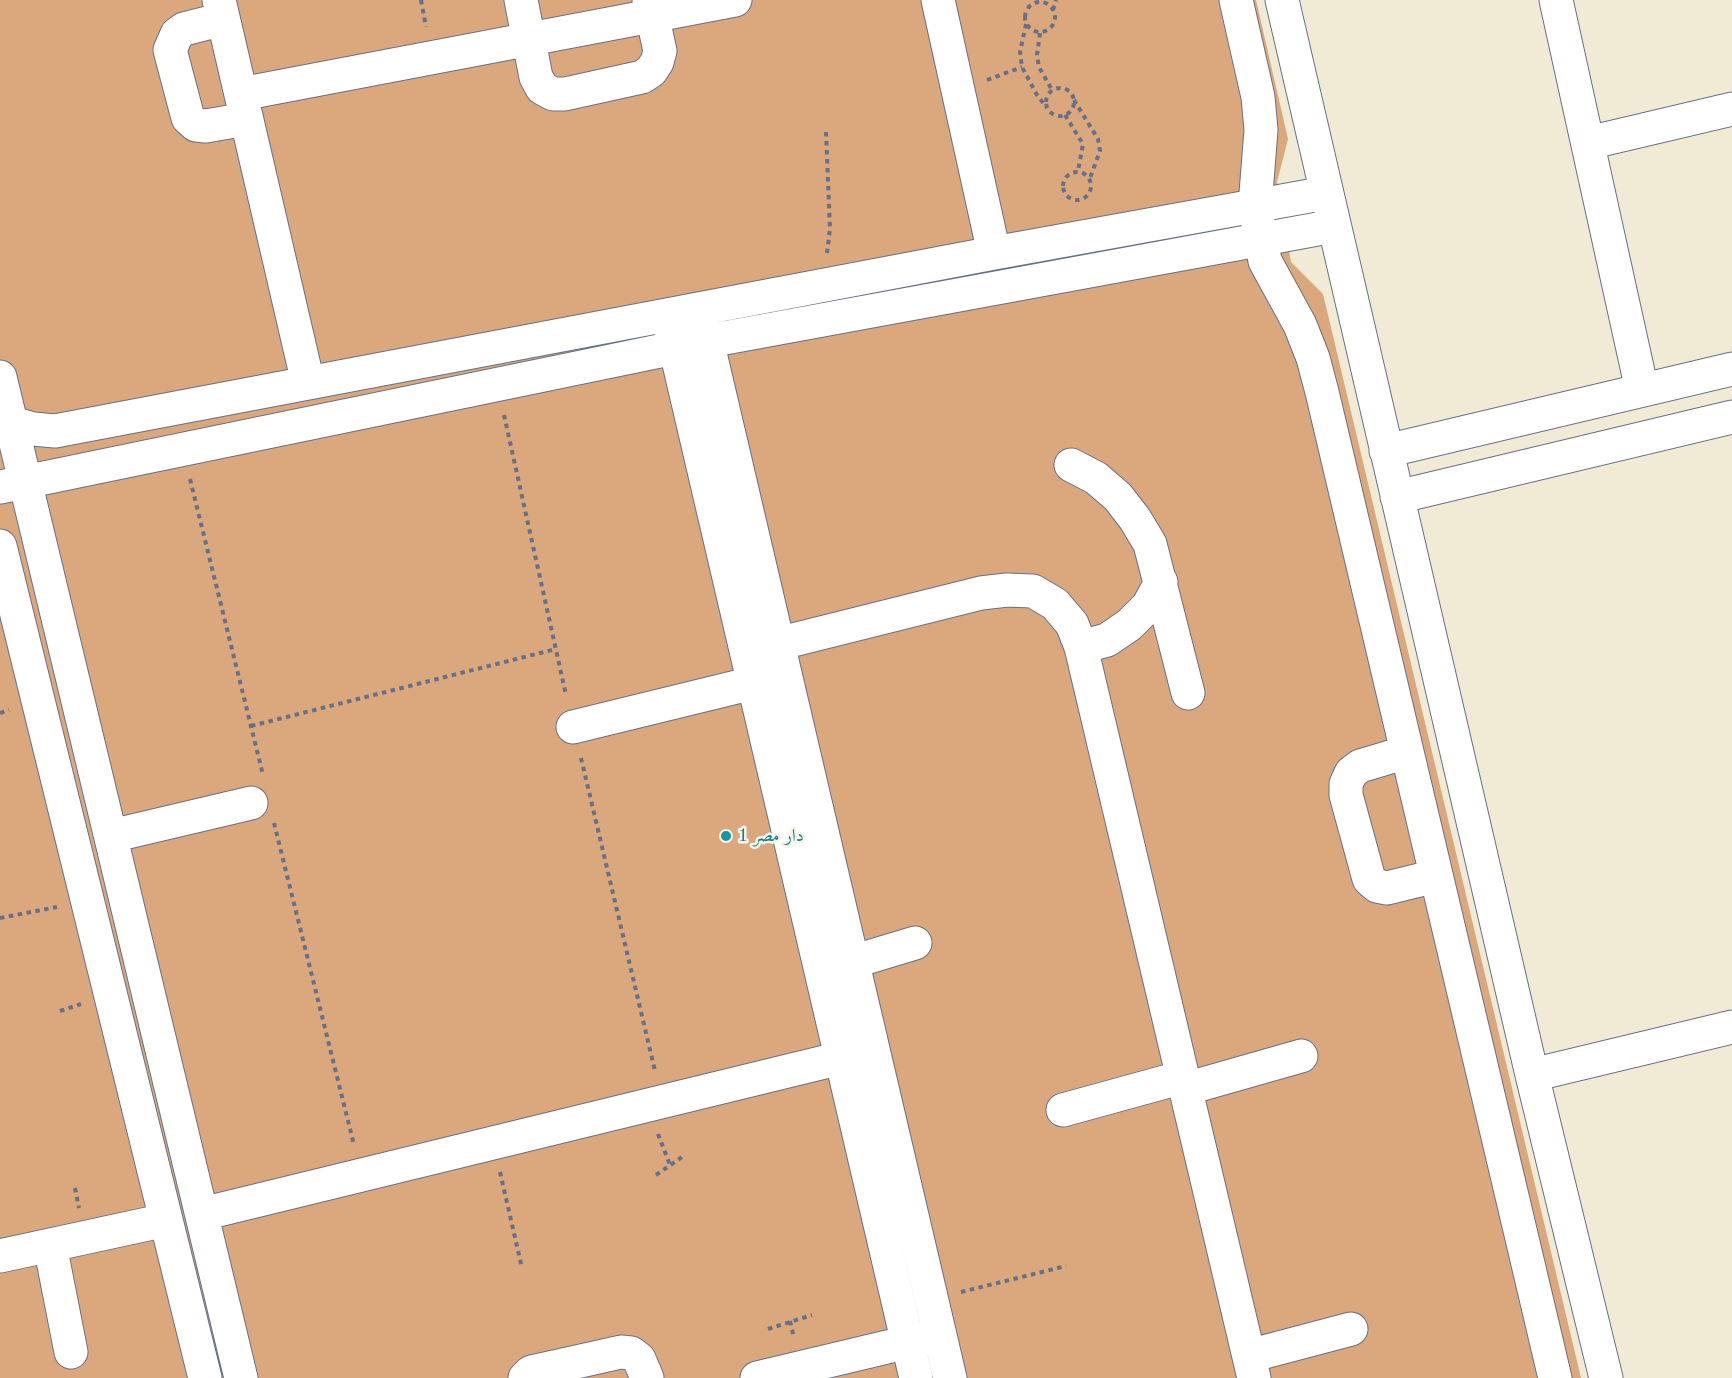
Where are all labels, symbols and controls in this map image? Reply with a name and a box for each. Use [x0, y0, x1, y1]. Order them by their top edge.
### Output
place label: دار مصر 1 [738, 825, 804, 847]
marker: دار مصر 1 [719, 829, 733, 843]

